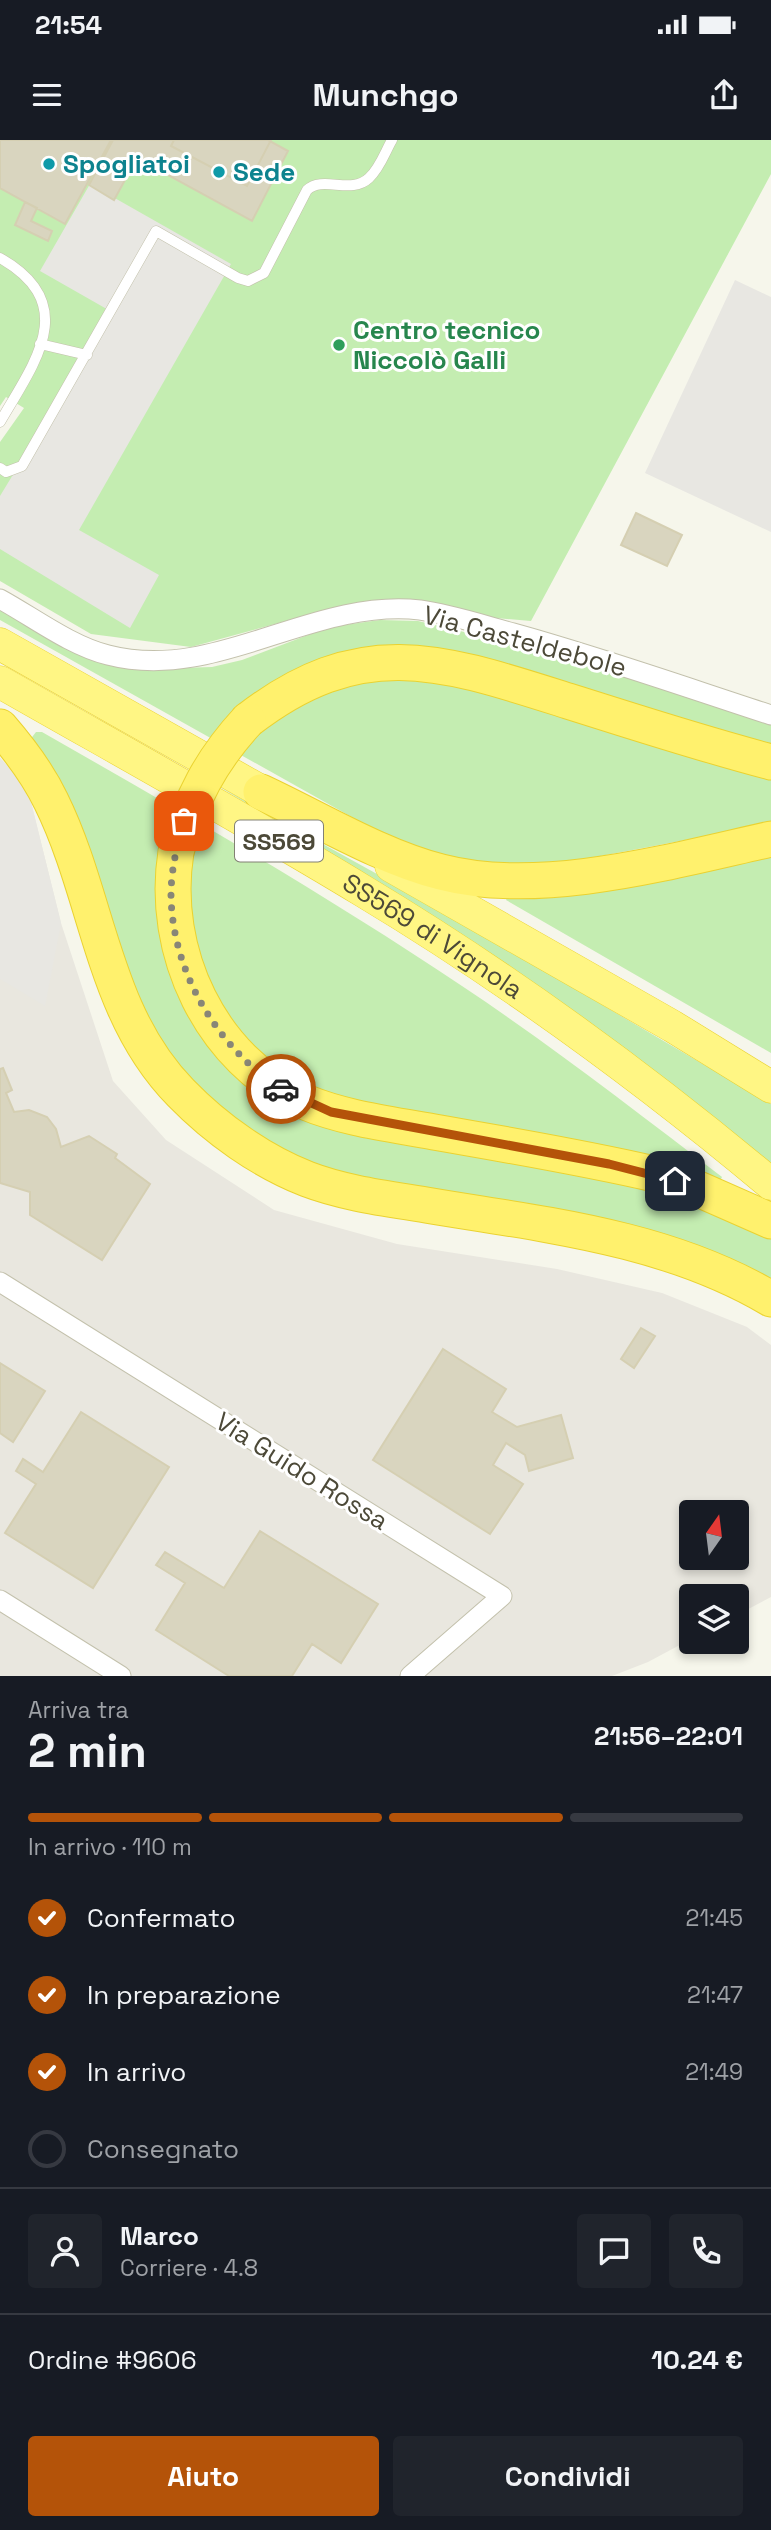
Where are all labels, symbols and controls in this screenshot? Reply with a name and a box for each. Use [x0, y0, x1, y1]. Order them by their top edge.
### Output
text: 21:54 [35, 8, 102, 42]
text: Munchgo [312, 75, 459, 115]
icon: menu [28, 76, 66, 114]
icon: share [705, 76, 743, 114]
place label: Spogliatoi [63, 147, 190, 181]
place label: Sede [233, 155, 295, 189]
marker: Spogliatoi [41, 156, 57, 172]
marker: Sede [211, 164, 227, 180]
place label: Centro tecnico Niccolò Galli [353, 313, 540, 377]
marker: Centro tecnico Niccolò Galli [331, 337, 347, 353]
street label: Via Casteldebole [420, 598, 630, 684]
pin [154, 791, 214, 851]
icon: bag [165, 802, 203, 840]
road number: SS569 [235, 820, 323, 862]
street label: SS569 di Vignola [336, 866, 530, 1007]
courier [246, 1054, 316, 1124]
icon: car [262, 1070, 300, 1108]
pin [645, 1151, 705, 1211]
icon: home [656, 1162, 694, 1200]
street label: Via Guido Rossa [209, 1404, 395, 1538]
north arrow [679, 1500, 749, 1570]
map controls [679, 1500, 749, 1654]
button: layers [679, 1584, 749, 1654]
text: Arriva tra [28, 1695, 129, 1725]
text: 21:56–22:01 [594, 1719, 743, 1753]
text: 2 min [28, 1722, 147, 1780]
text: In arrivo · 110 m [28, 1832, 192, 1862]
icon: check [28, 1899, 66, 1937]
text: Confermato [87, 1901, 235, 1935]
text: 21:45 [686, 1903, 743, 1933]
icon: check [28, 1976, 66, 2014]
text: In preparazione [87, 1978, 281, 2012]
text: 21:47 [687, 1980, 743, 2010]
icon: check [28, 2053, 66, 2091]
text: In arrivo [87, 2055, 186, 2089]
text: 21:49 [685, 2057, 743, 2087]
text: Consegnato [87, 2132, 239, 2166]
button: person [28, 2214, 102, 2288]
button: chat [577, 2214, 651, 2288]
button: phone [669, 2214, 743, 2288]
text: Marco [120, 2219, 199, 2253]
text: Corriere · 4.8 [120, 2253, 258, 2283]
text: Ordine #9606 [28, 2343, 197, 2377]
text: 10.24 € [651, 2343, 743, 2377]
button: Aiuto [28, 2436, 379, 2516]
button: Condividi [393, 2436, 743, 2516]

